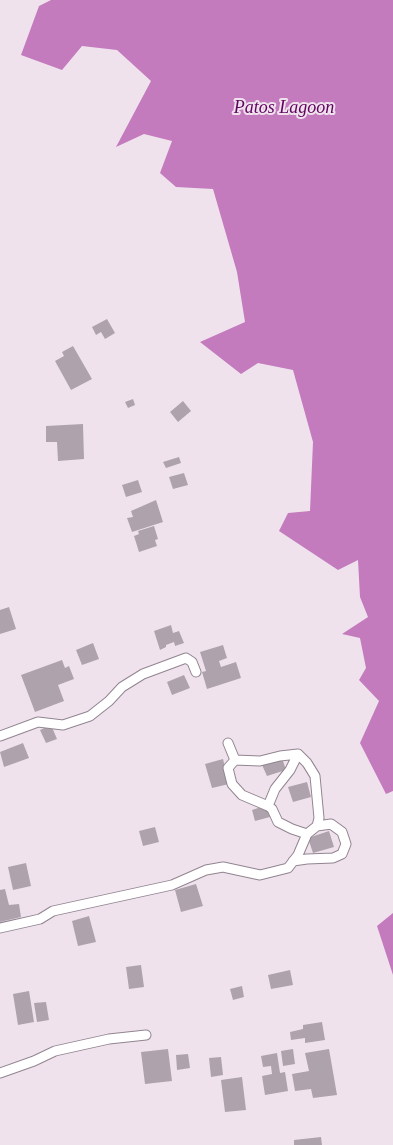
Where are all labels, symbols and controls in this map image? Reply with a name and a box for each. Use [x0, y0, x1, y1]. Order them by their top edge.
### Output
water label: Patos Lagoon [234, 97, 334, 119]

